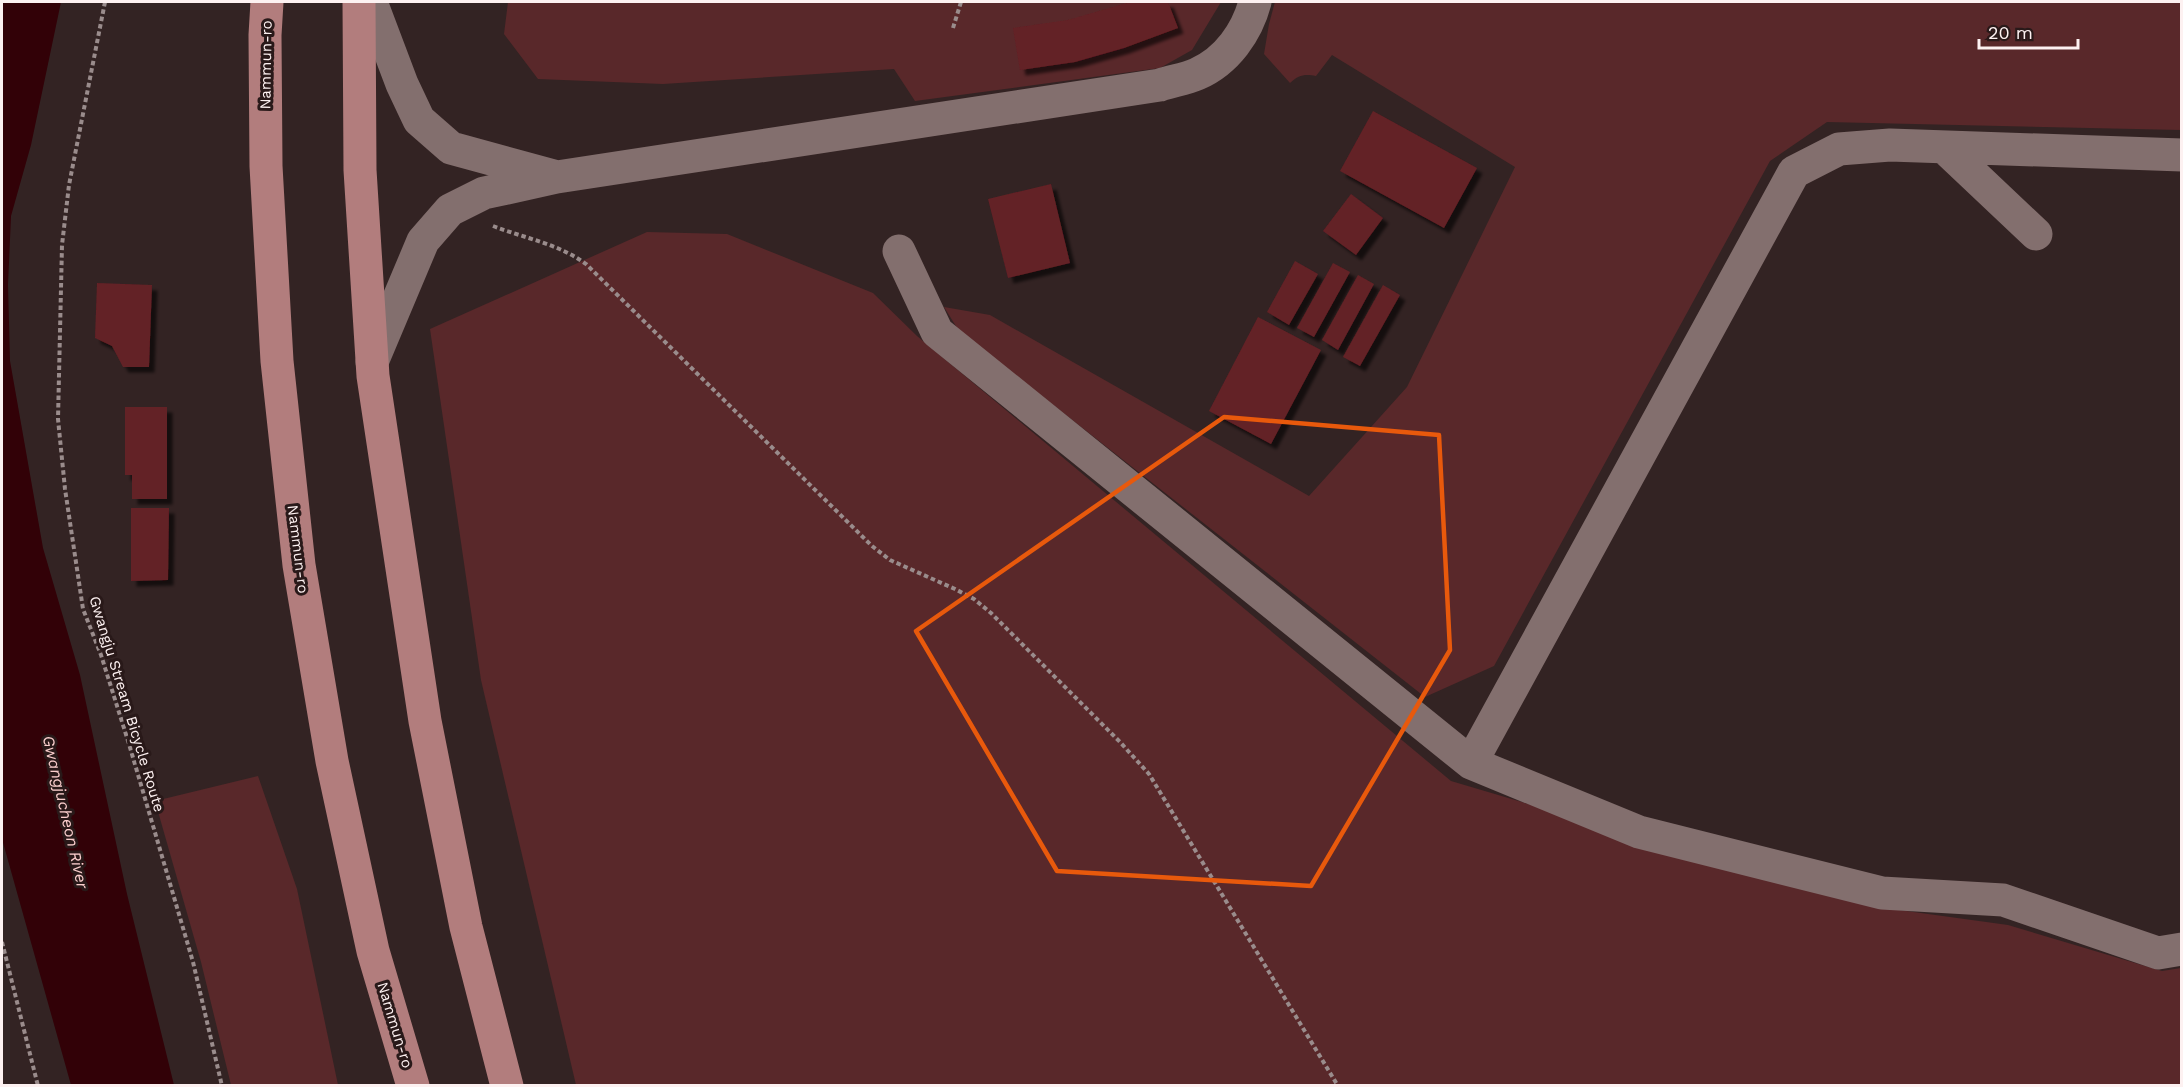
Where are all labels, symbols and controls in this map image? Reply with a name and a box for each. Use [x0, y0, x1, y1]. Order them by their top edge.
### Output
scale bar [1979, 12, 2078, 50]
street label: Nammun-ro [256, 20, 276, 110]
text: 20 m [1988, 22, 2033, 43]
street label: Nammun-ro [284, 504, 312, 594]
street label: Gwangju Stream Bicycle Route [85, 594, 169, 814]
water label: Gwangjucheon River [39, 734, 93, 891]
street label: Nammun-ro [373, 980, 417, 1070]

